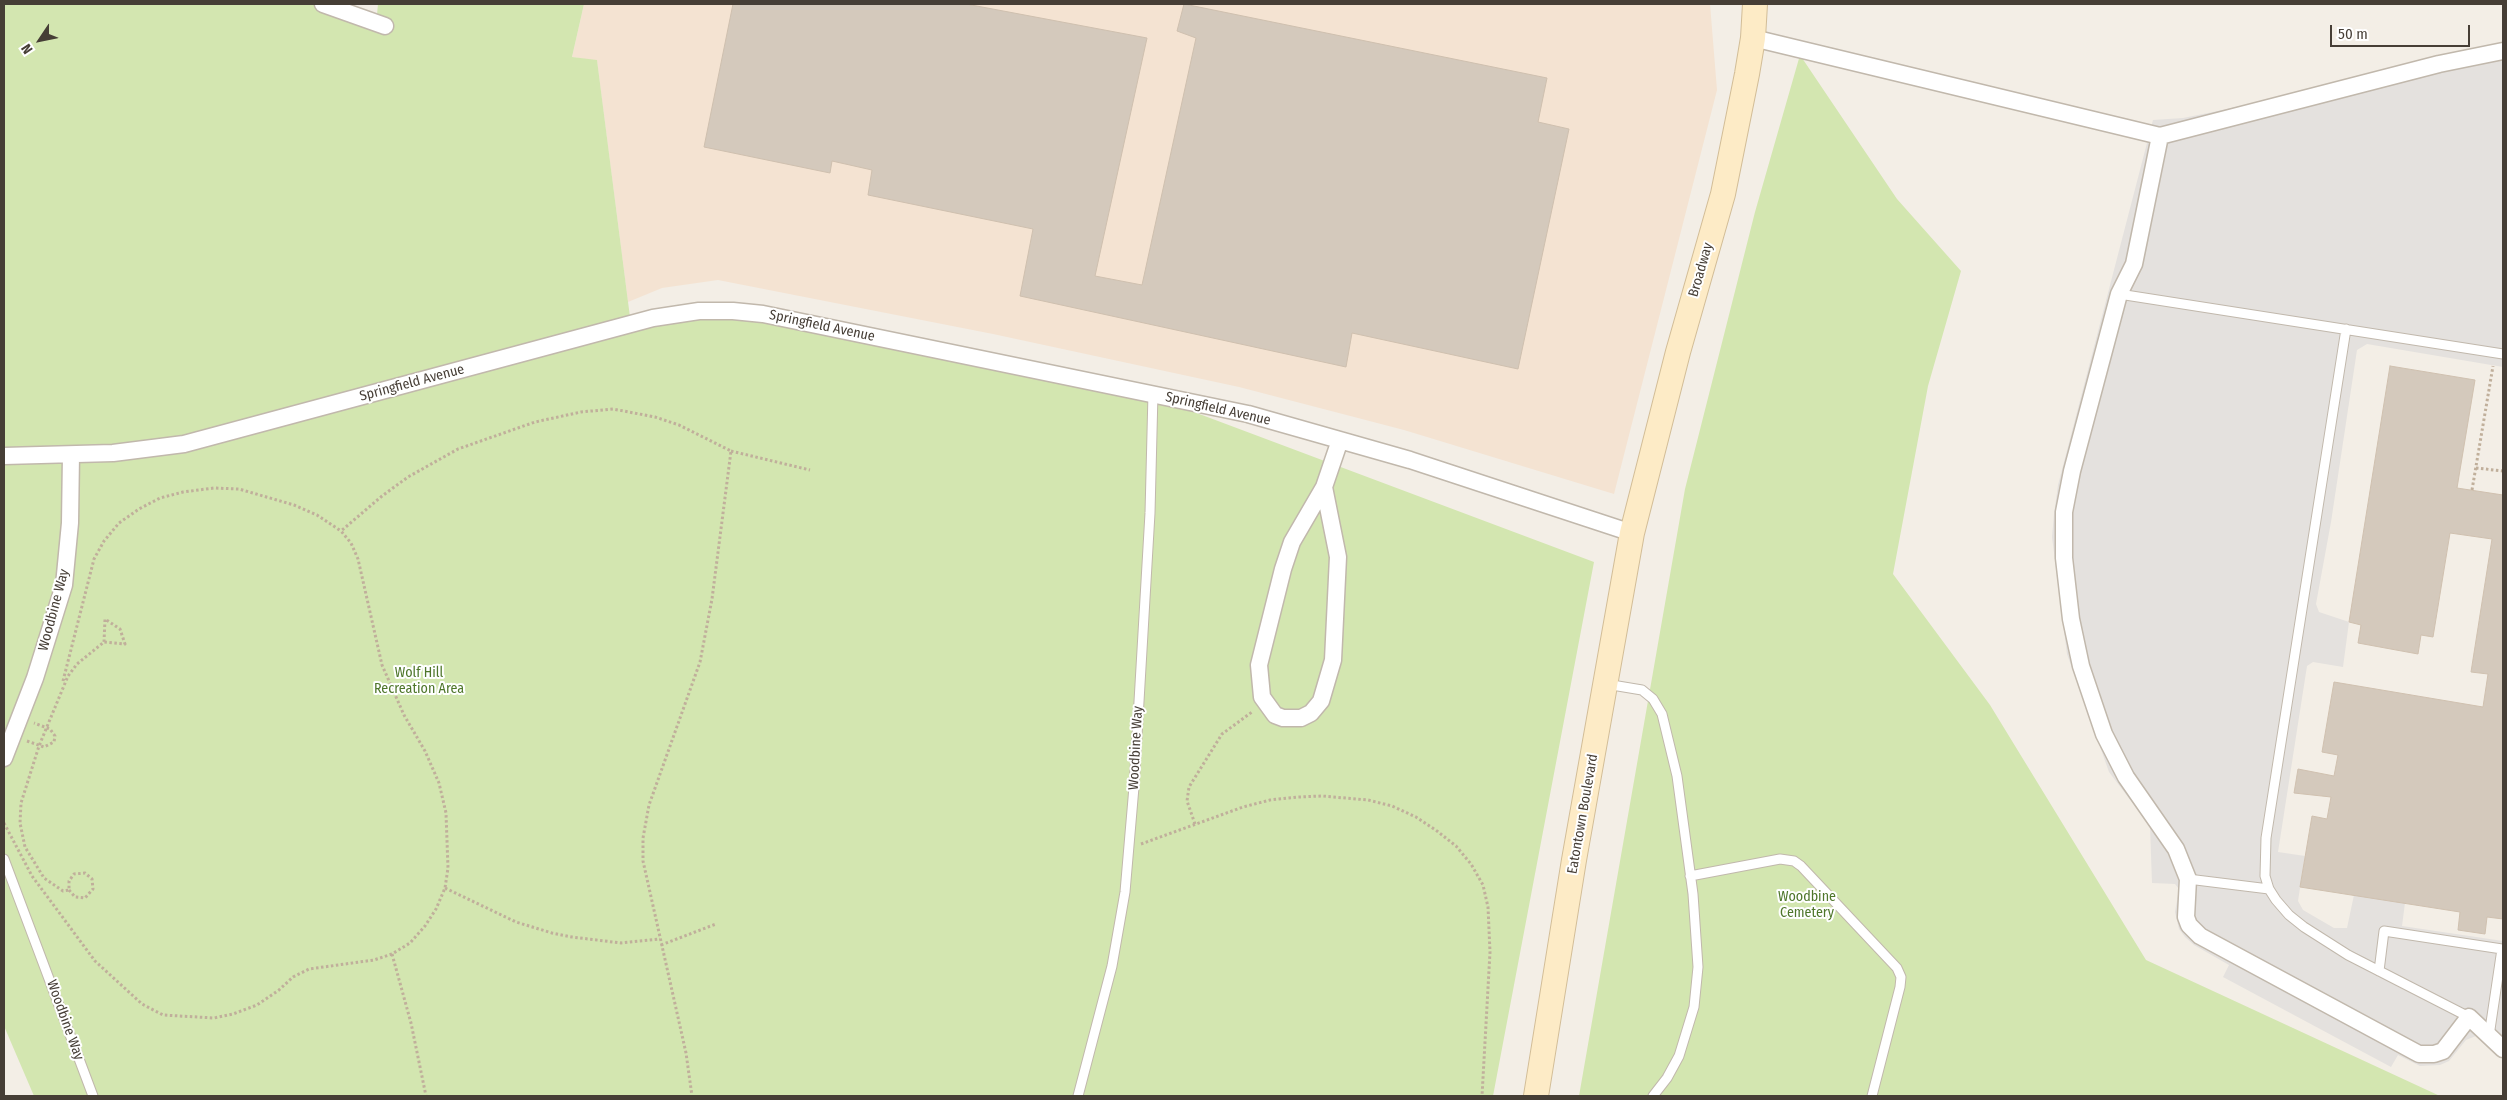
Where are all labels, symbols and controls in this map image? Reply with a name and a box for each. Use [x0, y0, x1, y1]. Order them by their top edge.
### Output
north arrow [15, 15, 65, 65]
scale bar [2332, 15, 2472, 47]
text: 50 m [2338, 25, 2368, 43]
text: N [18, 40, 37, 57]
street label: Broadway [1685, 241, 1717, 299]
street label: Springfield Avenue [768, 307, 876, 345]
street label: Springfield Avenue [358, 361, 466, 405]
street label: Springfield Avenue [1164, 389, 1272, 429]
street label: Woodbine Way [35, 567, 73, 653]
park label: Wolf Hill Recreation Area [374, 665, 464, 698]
street label: Woodbine Way [1125, 706, 1147, 790]
street label: Eatontown Boulevard [1564, 753, 1602, 875]
park label: Woodbine Cemetery [1778, 889, 1836, 922]
street label: Woodbine Way [43, 978, 87, 1062]

